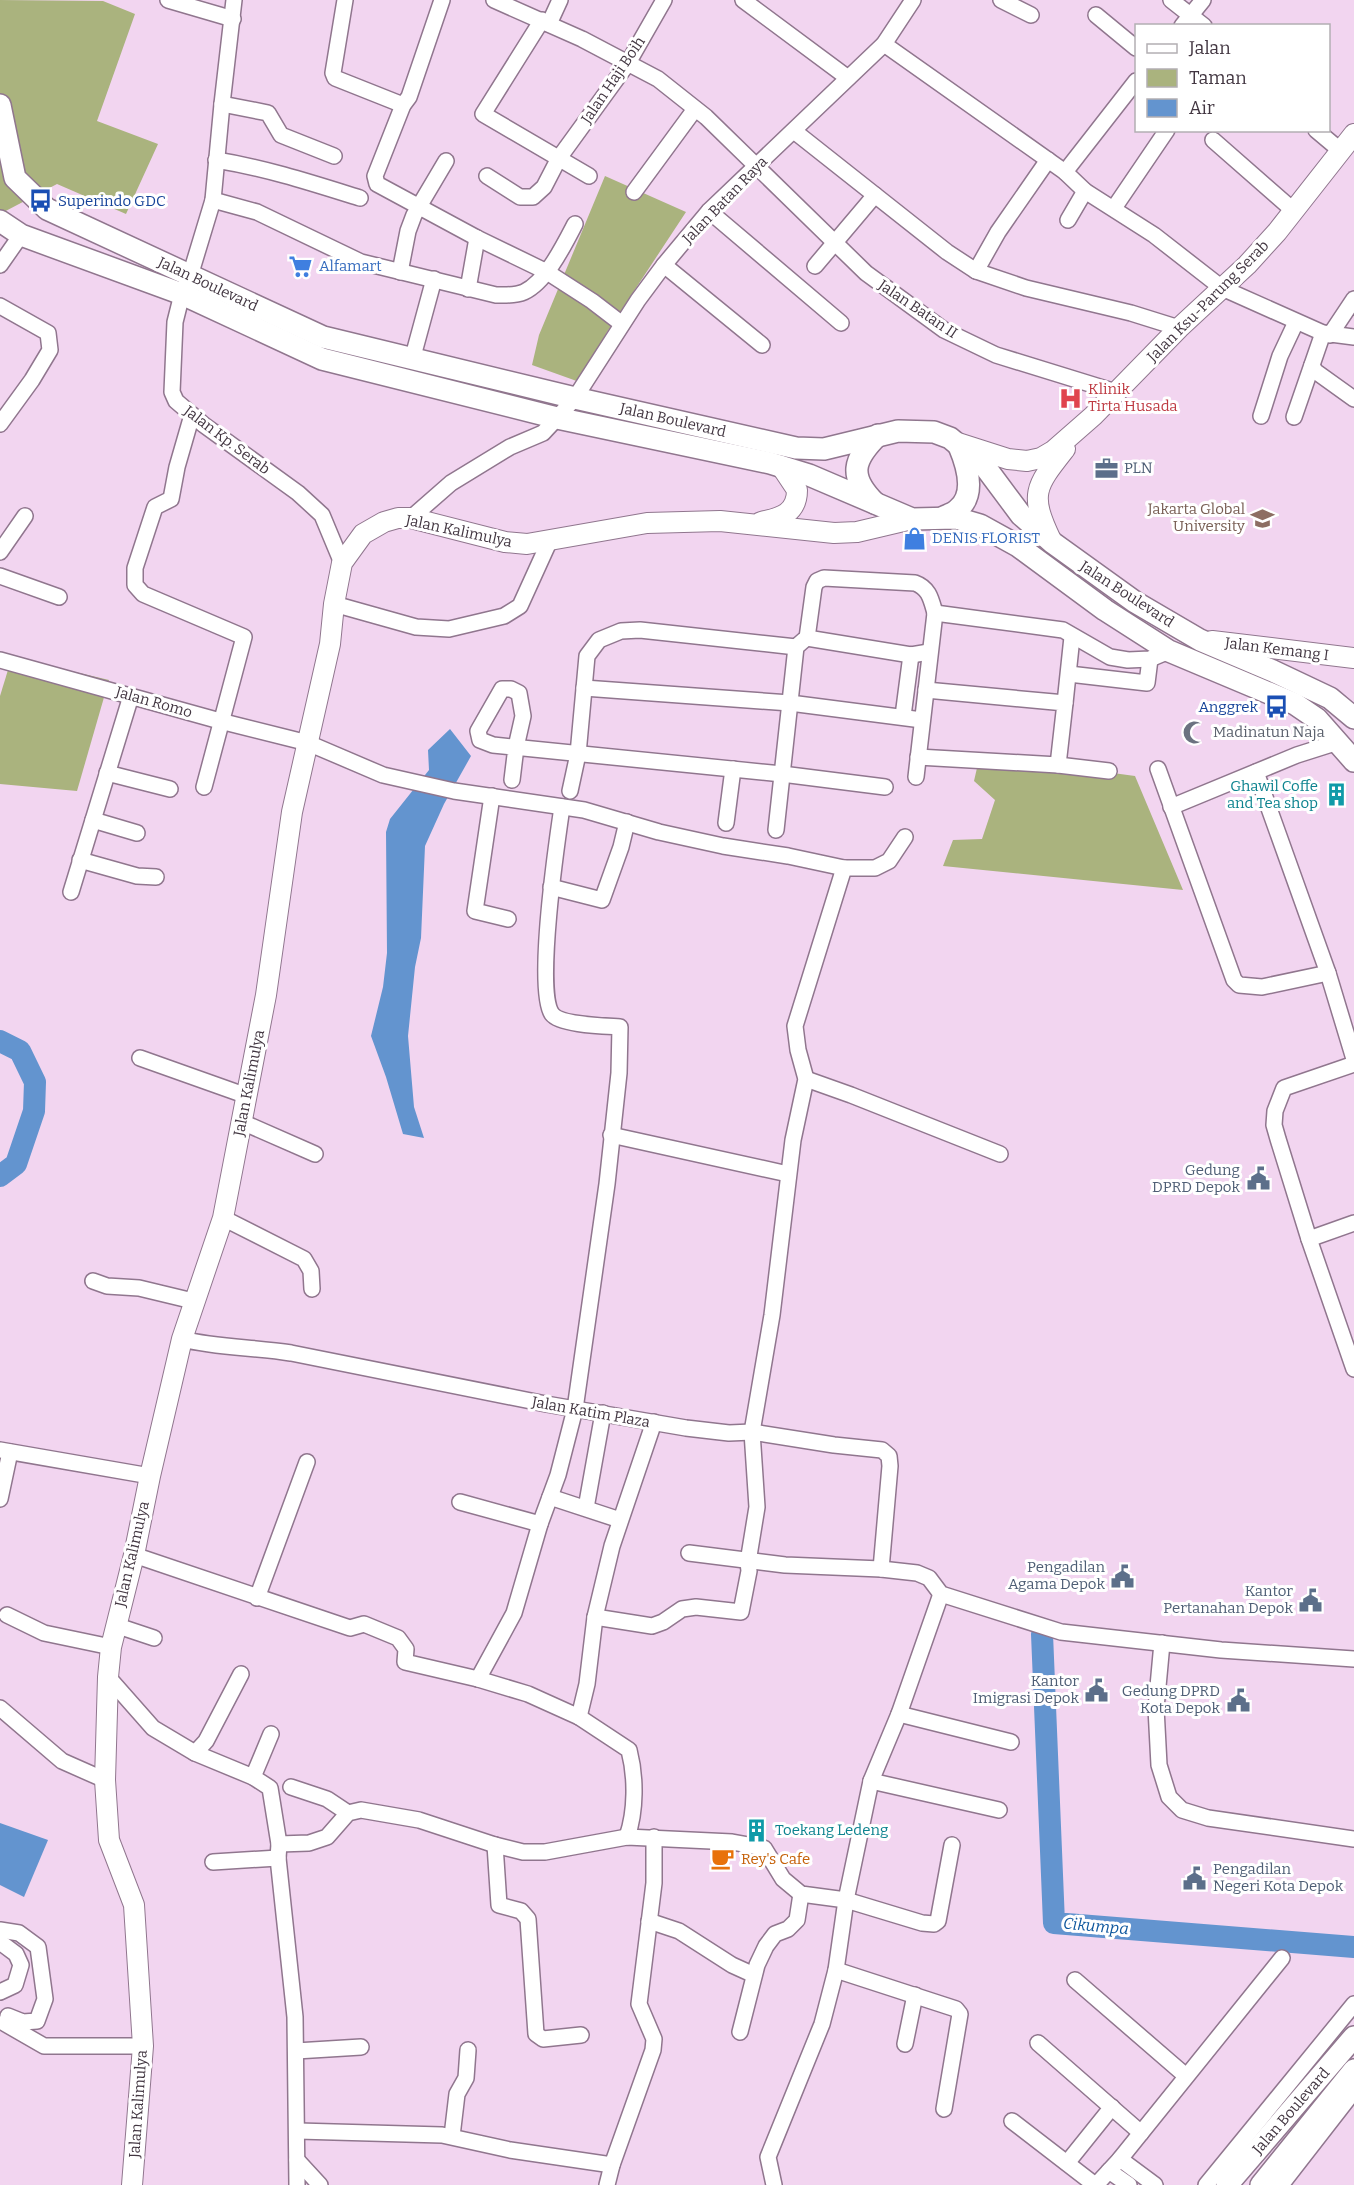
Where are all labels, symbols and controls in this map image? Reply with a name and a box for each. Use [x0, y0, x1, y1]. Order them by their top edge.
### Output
legend [1135, 24, 1330, 132]
street label: Jalan Haji Boih [577, 33, 649, 128]
text: Jalan [1188, 37, 1231, 59]
text: Taman [1189, 67, 1247, 89]
text: Air [1189, 97, 1215, 119]
street label: Jalan Batan Raya [678, 153, 771, 248]
bus stop icon: Superindo GDC [27, 188, 53, 214]
place label: Superindo GDC [58, 192, 166, 210]
street label: Jalan Ksu-Parung Serab [1143, 236, 1273, 366]
street label: Jalan Boulevard [154, 253, 261, 315]
supermarket icon: Alfamart [288, 253, 314, 279]
place label: Alfamart [319, 257, 382, 275]
street label: Jalan Batan II [874, 275, 961, 342]
place label: Klinik Tirta Husada [1088, 380, 1178, 415]
hospital icon: Klinik Tirta Husada [1057, 385, 1083, 411]
street label: Jalan Boulevard [617, 399, 728, 441]
street label: Jalan Kp. Serab [180, 401, 274, 478]
office icon: PLN [1093, 455, 1119, 481]
place label: PLN [1124, 459, 1153, 477]
place label: Jakarta Global University [1147, 500, 1245, 535]
school or university icon: Jakarta Global University [1250, 505, 1276, 531]
street label: Jalan Kalimulya [403, 511, 514, 551]
shop icon: DENIS FLORIST [901, 525, 927, 551]
place label: DENIS FLORIST [932, 529, 1040, 547]
street label: Jalan Boulevard [1076, 556, 1177, 631]
street label: Jalan Kemang I [1223, 634, 1330, 664]
street label: Jalan Romo [113, 682, 194, 722]
bus stop icon: Anggrek [1263, 694, 1289, 720]
place label: Anggrek [1199, 698, 1258, 716]
mosque icon: Madinatun Naja [1182, 719, 1208, 745]
place label: Madinatun Naja [1213, 723, 1325, 741]
place label: Ghawil Coffe and Tea shop [1227, 777, 1318, 812]
building icon: Ghawil Coffe and Tea shop [1323, 782, 1349, 808]
street label: Jalan Kalimulya [230, 1028, 268, 1139]
place label: Gedung DPRD Depok [1152, 1161, 1240, 1196]
public building icon: Gedung DPRD Depok [1245, 1166, 1271, 1192]
street label: Jalan Katim Plaza [530, 1393, 651, 1431]
street label: Jalan Kalimulya [111, 1499, 153, 1610]
place label: Pengadilan Agama Depok [1008, 1558, 1105, 1593]
public building icon: Pengadilan Agama Depok [1110, 1563, 1136, 1589]
place label: Kantor Pertanahan Depok [1163, 1582, 1293, 1617]
public building icon: Kantor Pertanahan Depok [1298, 1587, 1324, 1613]
place label: Kantor Imigrasi Depok [973, 1672, 1079, 1707]
public building icon: Kantor Imigrasi Depok [1084, 1677, 1110, 1703]
place label: Gedung DPRD Kota Depok [1122, 1682, 1220, 1717]
public building icon: Gedung DPRD Kota Depok [1225, 1687, 1251, 1713]
building icon: Toekang Ledeng [744, 1817, 770, 1843]
place label: Toekang Ledeng [775, 1821, 888, 1839]
cafe icon: Rey's Cafe [710, 1846, 736, 1872]
place label: Rey's Cafe [741, 1850, 810, 1868]
place label: Pengadilan Negeri Kota Depok [1213, 1860, 1344, 1895]
public building icon: Pengadilan Negeri Kota Depok [1182, 1865, 1208, 1891]
water label: Cikumpa [1062, 1914, 1130, 1938]
street label: Jalan Kalimulya [125, 2049, 151, 2160]
street label: Jalan Boulevard [1248, 2064, 1333, 2159]

